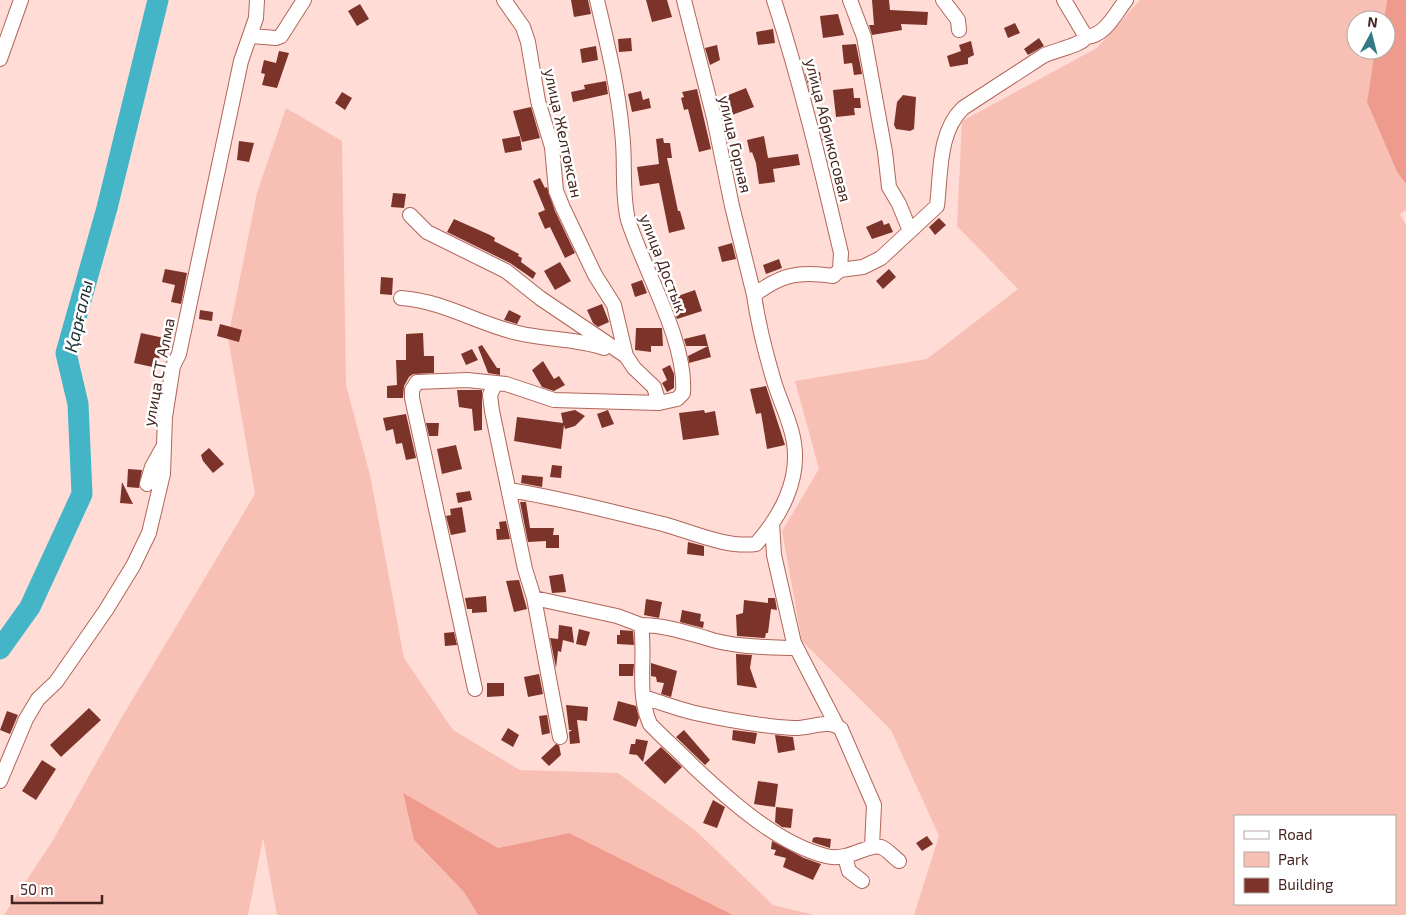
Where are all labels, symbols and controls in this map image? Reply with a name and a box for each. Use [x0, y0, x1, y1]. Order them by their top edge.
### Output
north arrow [1346, 10, 1396, 60]
text: N [1367, 13, 1379, 31]
street label: улица Абрикосовая [801, 56, 856, 204]
street label: улица Желтоксан [540, 67, 587, 200]
street label: улица Горная [715, 93, 756, 195]
street label: улица Достык [636, 211, 692, 316]
water label: Қарғалы [59, 278, 97, 354]
street label: улица СТ Алма [138, 316, 179, 428]
legend [1234, 815, 1396, 905]
text: Road [1278, 825, 1313, 843]
text: Park [1278, 850, 1309, 868]
scale bar [12, 872, 102, 904]
text: Building [1278, 875, 1334, 893]
text: 50 m [20, 880, 54, 898]

